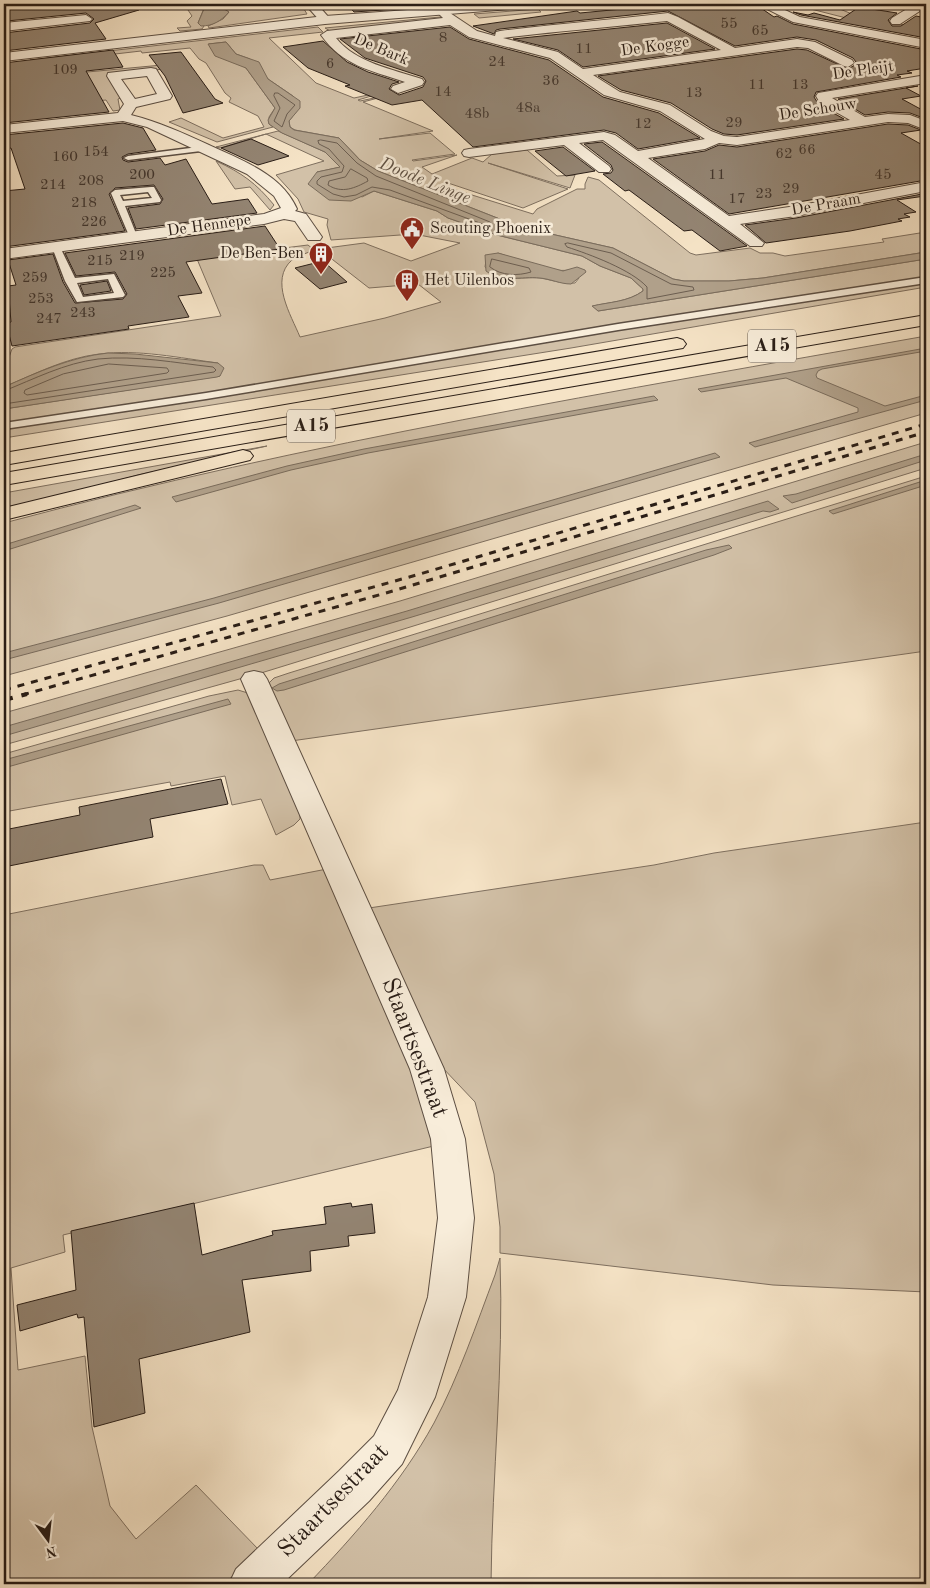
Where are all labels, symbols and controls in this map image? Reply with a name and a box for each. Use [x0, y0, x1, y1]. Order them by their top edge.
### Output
house number: 55 [720, 17, 738, 32]
house number: 65 [751, 24, 769, 39]
street label: De Bark [351, 31, 411, 69]
house number: 8 [439, 31, 447, 46]
street label: De Kogge [620, 34, 690, 60]
house number: 11 [575, 42, 593, 57]
house number: 24 [488, 55, 506, 70]
house number: 6 [326, 57, 334, 72]
street label: De Pleijt [831, 59, 895, 83]
house number: 109 [52, 63, 78, 78]
house number: 36 [542, 74, 560, 89]
house number: 11 [748, 78, 766, 93]
house number: 13 [791, 78, 809, 93]
house number: 14 [434, 85, 452, 100]
house number: 13 [685, 86, 703, 101]
street label: De Schouw [778, 96, 859, 124]
house number: 48a [516, 101, 541, 116]
house number: 48b [464, 107, 490, 122]
house number: 29 [725, 116, 743, 131]
house number: 12 [634, 117, 652, 132]
house number: 66 [798, 143, 816, 158]
house number: 154 [83, 145, 109, 160]
house number: 62 [775, 147, 793, 162]
house number: 160 [52, 150, 78, 165]
water label: Doode Linge [376, 154, 473, 207]
house number: 200 [129, 168, 155, 183]
house number: 11 [708, 168, 726, 183]
house number: 45 [874, 168, 892, 183]
house number: 208 [78, 174, 104, 189]
house number: 214 [40, 178, 66, 193]
house number: 29 [782, 182, 800, 197]
house number: 23 [755, 187, 773, 202]
street label: De Praam [790, 191, 862, 219]
house number: 17 [728, 192, 746, 207]
house number: 218 [71, 196, 97, 211]
street label: De Hennepe [166, 212, 252, 240]
house number: 226 [81, 215, 107, 230]
public building icon: Scouting Phoenix [399, 216, 425, 250]
place label: Scouting Phoenix [430, 221, 551, 237]
building icon: De Ben-Ben [308, 241, 334, 275]
place label: De Ben-Ben [220, 246, 304, 262]
house number: 219 [119, 249, 145, 264]
house number: 215 [87, 254, 113, 269]
house number: 225 [150, 266, 176, 281]
building icon: Het Uilenbos [394, 268, 420, 302]
house number: 259 [22, 271, 48, 286]
place label: Het Uilenbos [424, 273, 514, 289]
house number: 253 [28, 292, 54, 307]
house number: 243 [70, 306, 96, 321]
house number: 247 [36, 312, 62, 327]
road number: A15 [748, 330, 796, 362]
road number: A15 [287, 410, 335, 442]
street label: Staartsestraat [376, 975, 452, 1121]
street label: Staartsestraat [274, 1440, 394, 1562]
north arrow [22, 1516, 72, 1566]
text: N [44, 1543, 58, 1560]

